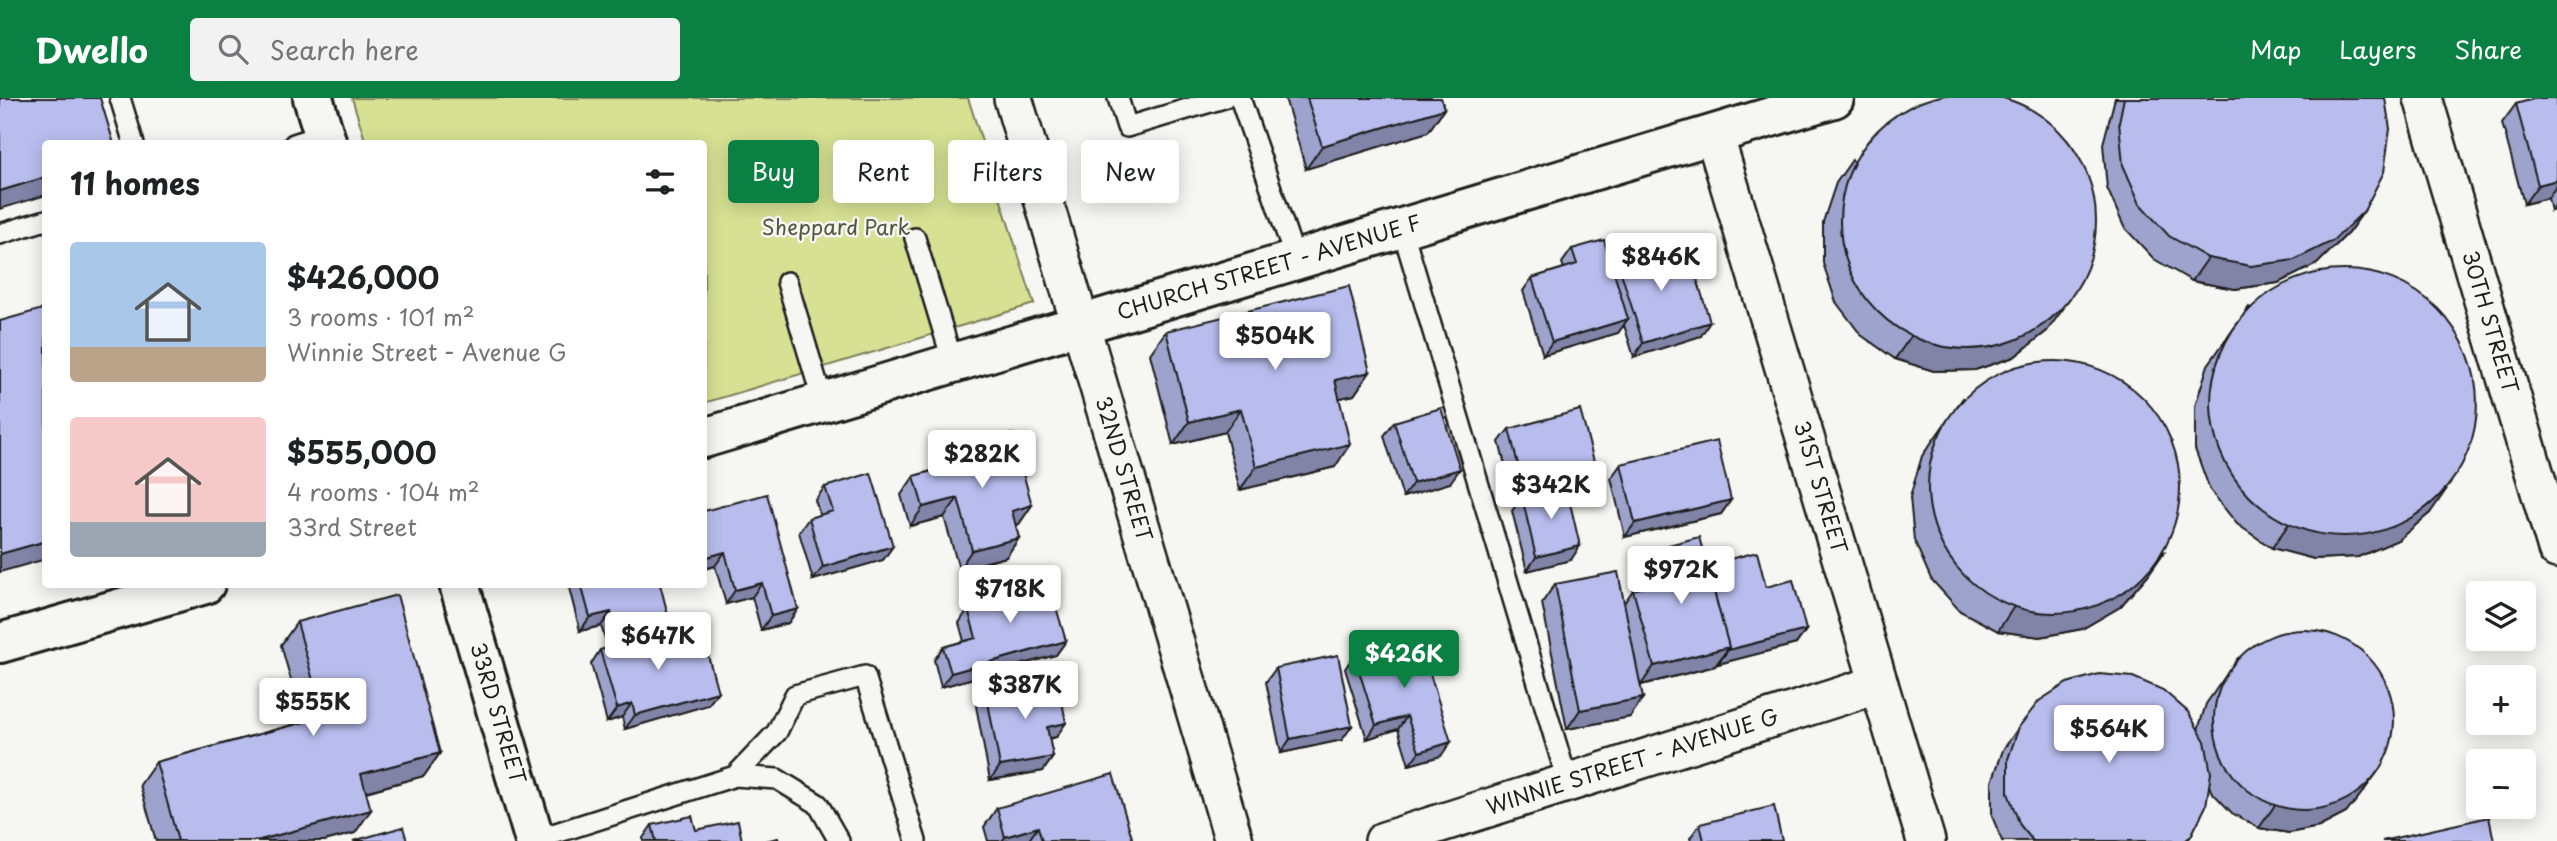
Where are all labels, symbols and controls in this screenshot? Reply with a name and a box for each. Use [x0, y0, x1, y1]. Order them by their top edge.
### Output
search box [190, 18, 680, 81]
text: Dwello [35, 24, 148, 74]
icon: search [214, 30, 252, 68]
text: Search here [270, 30, 419, 69]
text: Map [2250, 31, 2301, 67]
text: Layers [2339, 31, 2416, 67]
text: Share [2454, 31, 2522, 67]
chip: Buy [728, 140, 819, 203]
chip: Rent [833, 140, 934, 203]
chip: Filters [948, 140, 1067, 203]
chip: New [1081, 140, 1179, 203]
text: 11 homes [70, 160, 200, 205]
icon: filters [641, 163, 679, 201]
street label: CHURCH STREET - AVENUE F [1113, 205, 1424, 327]
park label: Sheppard Park [762, 210, 910, 242]
pin: $846K [1612, 234, 1710, 293]
text: $846K [1622, 238, 1700, 273]
street label: 30TH STREET [2455, 247, 2528, 397]
text: $426,000 [287, 254, 439, 299]
icon: home [126, 270, 210, 354]
text: 3 rooms · 101 m² [287, 299, 475, 334]
pin: $504K [1226, 313, 1324, 372]
text: $504K [1235, 317, 1315, 352]
text: Winnie Street - Avenue G [287, 334, 567, 369]
street label: 32ND STREET [1089, 392, 1162, 545]
street label: 31ST STREET [1787, 417, 1857, 558]
text: $555,000 [287, 429, 437, 474]
pin: $282K [933, 430, 1031, 490]
text: $282K [944, 435, 1020, 470]
icon: home [126, 445, 210, 529]
pin: $342K [1502, 462, 1600, 521]
text: $342K [1511, 466, 1591, 501]
text: 4 rooms · 104 m² [287, 474, 480, 509]
text: 33rd Street [287, 509, 417, 544]
pin: $972K [1632, 546, 1730, 606]
text: $972K [1643, 551, 1719, 586]
pin: $718K [961, 566, 1059, 625]
text: $718K [975, 570, 1045, 605]
map controls [2466, 581, 2536, 819]
button: layers [2466, 581, 2536, 651]
pin: $647K [609, 612, 707, 672]
text: $647K [621, 617, 695, 652]
pin: $426K [1355, 630, 1453, 690]
text: $426K [1365, 635, 1443, 670]
street label: 33RD STREET [463, 638, 535, 788]
pin: $387K [976, 662, 1074, 721]
button: + [2466, 665, 2536, 735]
text: $387K [988, 666, 1062, 701]
pin: $555K [264, 678, 362, 738]
text: $555K [275, 683, 351, 718]
street label: WINNIE STREET - AVENUE G [1482, 699, 1783, 822]
pin: $564K [2060, 706, 2158, 765]
text: $564K [2070, 710, 2148, 745]
button: − [2466, 749, 2536, 819]

